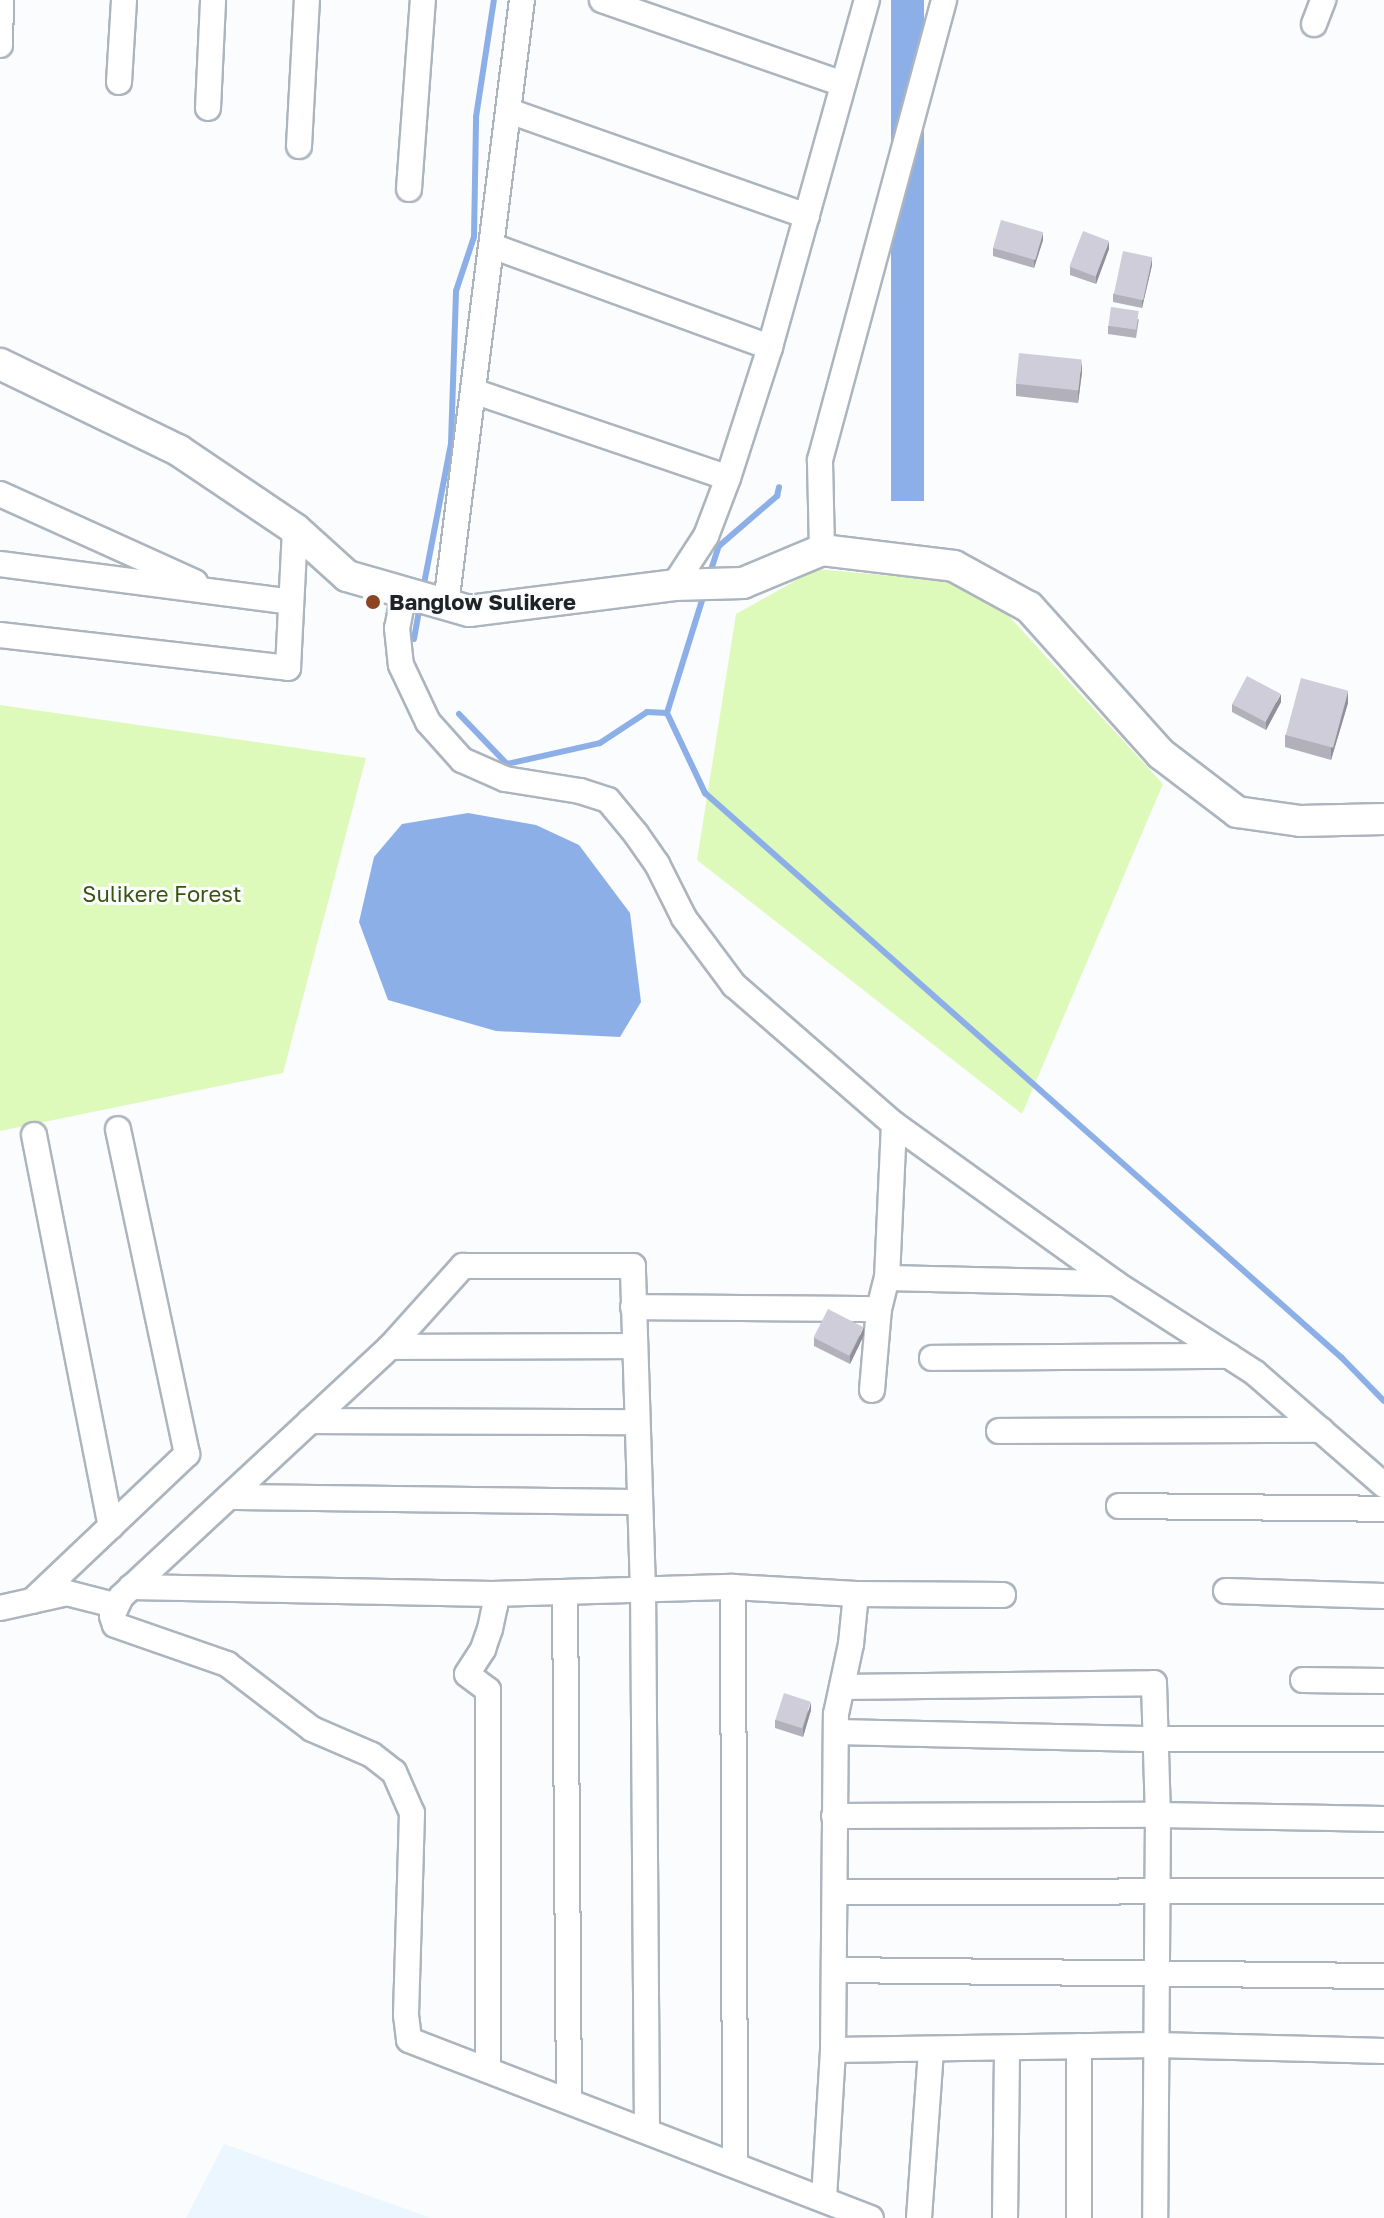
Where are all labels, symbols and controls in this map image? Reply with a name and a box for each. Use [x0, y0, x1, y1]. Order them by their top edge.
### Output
place label: Banglow Sulikere [389, 589, 576, 615]
marker: Banglow Sulikere [364, 593, 382, 611]
park label: Sulikere Forest [82, 881, 242, 907]

